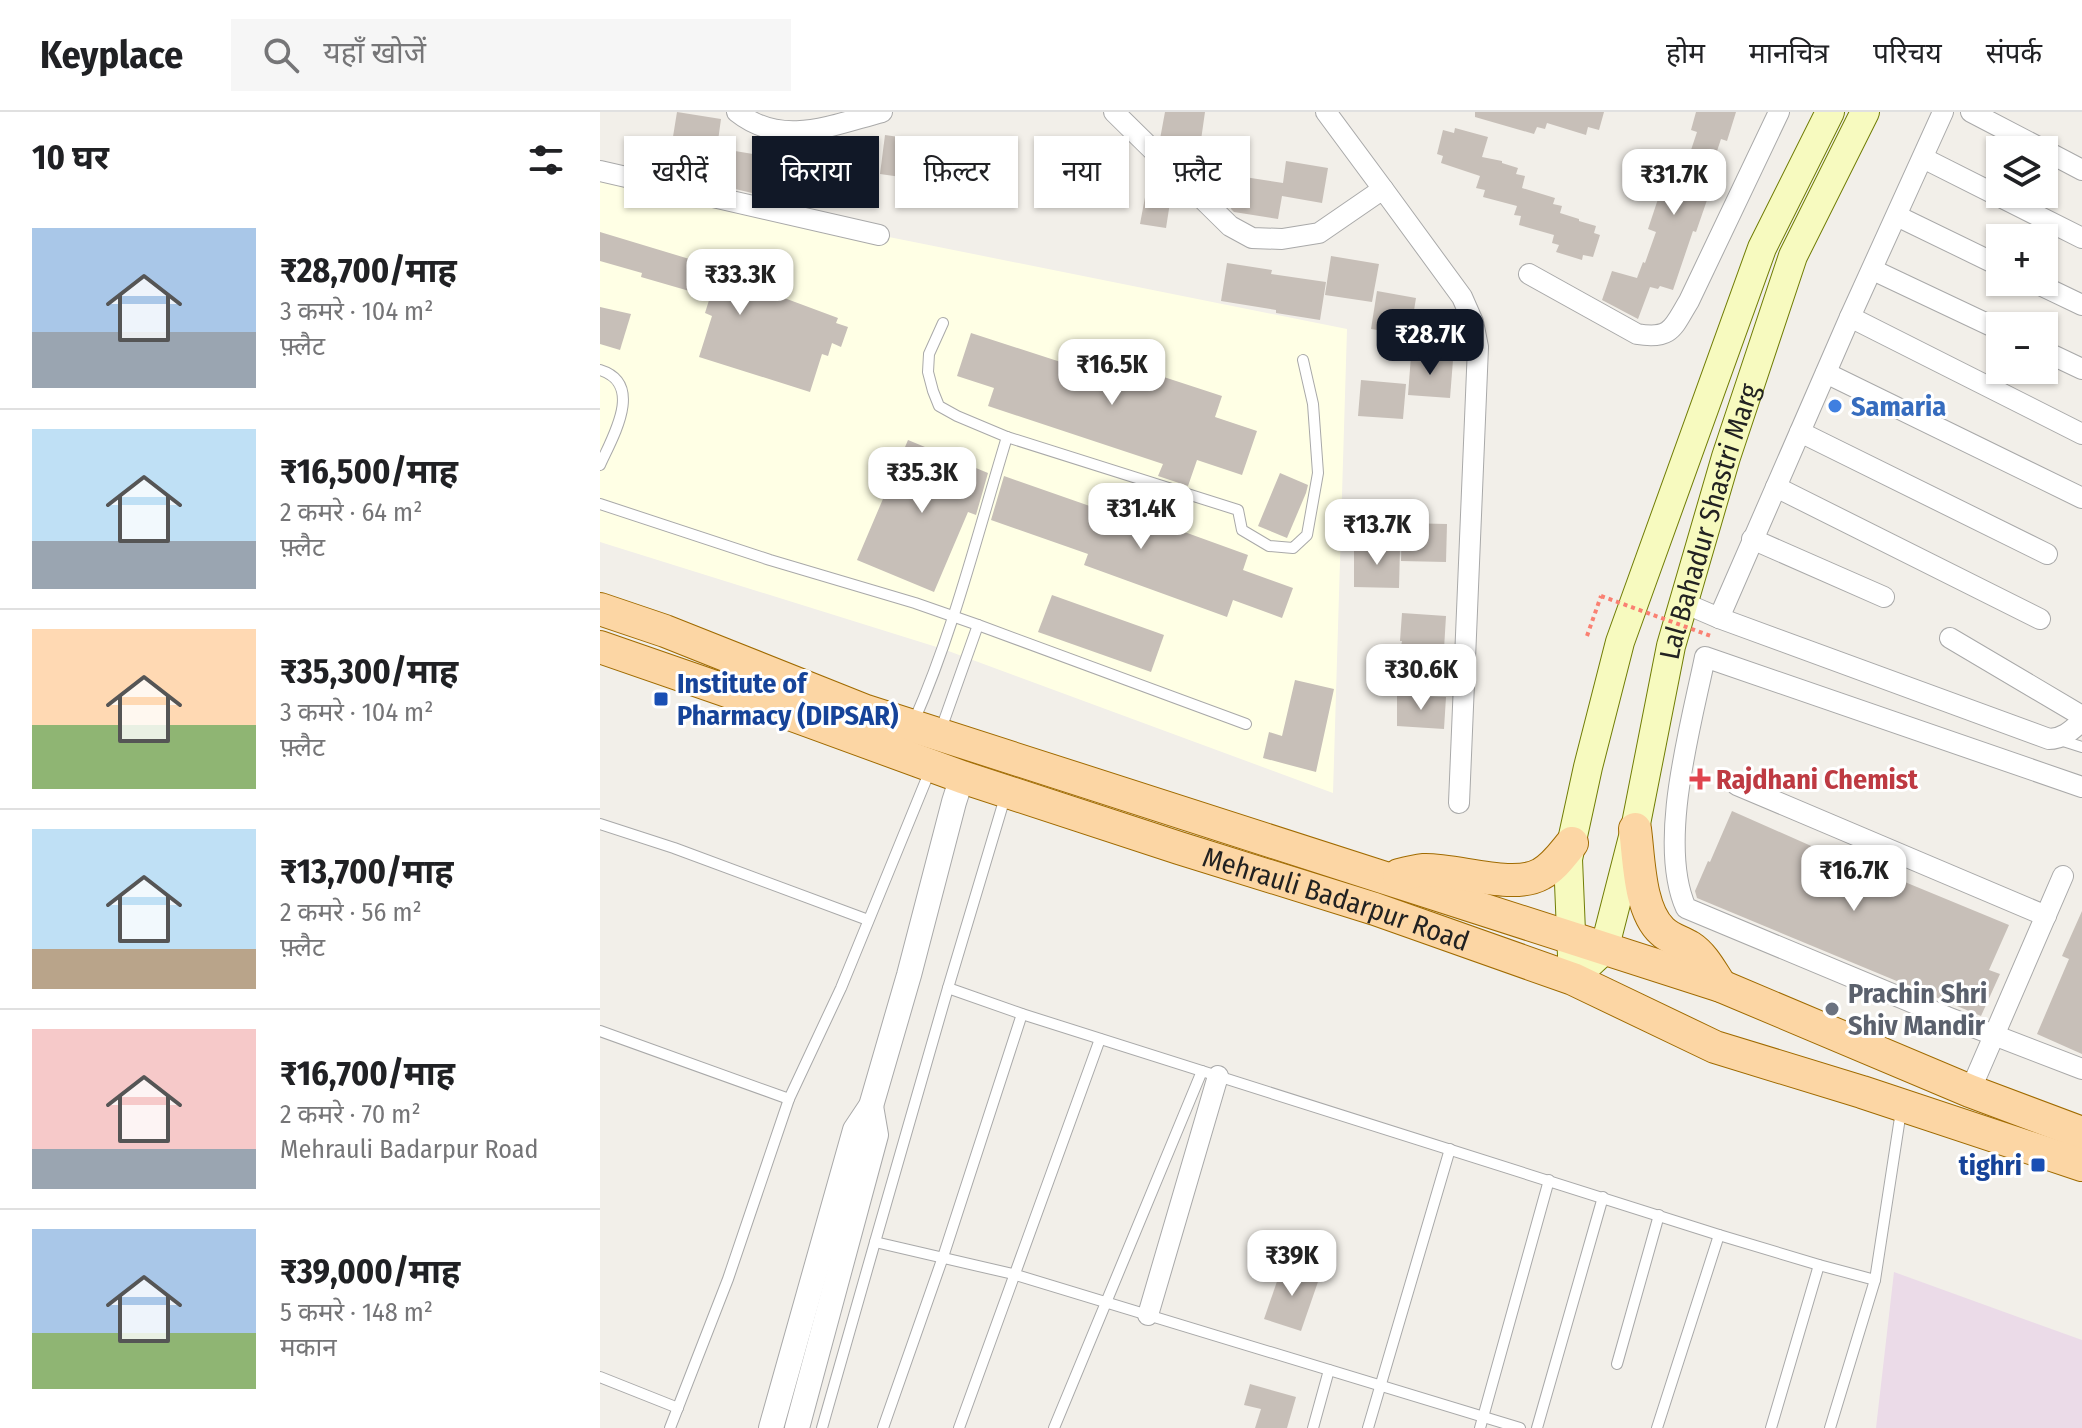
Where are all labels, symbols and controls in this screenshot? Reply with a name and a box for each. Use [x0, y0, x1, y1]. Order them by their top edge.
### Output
search box [231, 19, 791, 91]
text: Keyplace [40, 32, 183, 78]
icon: search [259, 33, 303, 77]
text: यहाँ खोजें [323, 35, 426, 71]
text: होम [1666, 37, 1705, 70]
text: मानचित्र [1749, 37, 1829, 70]
text: परिचय [1873, 37, 1942, 70]
text: संपर्क [1986, 37, 2042, 70]
chip: खरीदें [624, 136, 736, 208]
chip: किराया [752, 136, 879, 208]
chip: फ़िल्टर [895, 136, 1018, 208]
chip: नया [1034, 136, 1129, 208]
chip: फ़्लैट [1145, 136, 1250, 208]
map controls [1986, 136, 2058, 384]
button: layers [1986, 136, 2058, 208]
text: 10 घर [32, 137, 109, 178]
icon: filters [524, 138, 568, 182]
pin: ₹31.7K [1609, 149, 1739, 217]
text: ₹31.7K [1640, 159, 1708, 190]
button: + [1986, 224, 2058, 296]
pin: ₹33.3K [675, 249, 805, 317]
text: ₹28,700/माह [280, 250, 457, 291]
text: ₹33.3K [704, 259, 776, 290]
icon: home [96, 260, 192, 356]
text: 3 कमरे · 104 m² [280, 296, 433, 327]
pin: ₹28.7K [1365, 309, 1495, 377]
button: − [1986, 312, 2058, 384]
text: ₹28.7K [1395, 319, 1465, 350]
text: फ़्लैट [280, 331, 325, 362]
pin: ₹16.5K [1047, 339, 1177, 407]
text: ₹16.5K [1076, 349, 1148, 380]
street label: Lal Bahadur Shastri Marg [1652, 378, 1766, 662]
place label: Samaria [1851, 390, 1946, 423]
marker: Samaria [1826, 397, 1844, 415]
pin: ₹35.3K [857, 447, 987, 515]
text: ₹16,500/माह [280, 451, 458, 492]
text: ₹35.3K [886, 457, 958, 488]
icon: home [96, 461, 192, 557]
pin: ₹31.4K [1076, 483, 1206, 551]
text: ₹31.4K [1106, 493, 1176, 524]
text: 2 कमरे · 64 m² [280, 497, 422, 528]
pin: ₹13.7K [1312, 499, 1442, 567]
text: ₹13.7K [1343, 509, 1411, 540]
text: फ़्लैट [280, 532, 325, 563]
pin: ₹30.6K [1356, 644, 1486, 712]
text: ₹35,300/माह [280, 651, 458, 692]
text: ₹30.6K [1384, 654, 1458, 685]
icon: home [96, 661, 192, 757]
place label: Institute of Pharmacy (DIPSAR) [677, 667, 899, 732]
marker: Institute of Pharmacy (DIPSAR) [652, 690, 670, 708]
text: 3 कमरे · 104 m² [280, 697, 433, 728]
text: फ़्लैट [280, 732, 325, 763]
place label: Rajdhani Chemist [1716, 763, 1919, 796]
marker: Rajdhani Chemist [1691, 770, 1709, 788]
street label: Mehrauli Badarpur Road [1199, 840, 1474, 958]
pin: ₹16.7K [1789, 845, 1919, 913]
text: ₹13,700/माह [280, 851, 453, 892]
text: ₹16.7K [1819, 855, 1889, 886]
icon: home [96, 861, 192, 957]
text: 2 कमरे · 56 m² [280, 897, 422, 928]
text: फ़्लैट [280, 932, 325, 963]
place label: Prachin Shri Shiv Mandir [1848, 977, 1987, 1042]
marker: Prachin Shri Shiv Mandir [1823, 1000, 1841, 1018]
text: ₹16,700/माह [280, 1053, 455, 1094]
icon: home [96, 1061, 192, 1157]
text: 2 कमरे · 70 m² [280, 1099, 421, 1130]
text: Mehrauli Badarpur Road [280, 1134, 538, 1165]
place label: tighri [1959, 1149, 2022, 1182]
marker: tighri [2029, 1156, 2047, 1174]
pin: ₹39K [1245, 1230, 1339, 1298]
text: ₹39K [1265, 1240, 1319, 1271]
text: ₹39,000/माह [280, 1251, 460, 1292]
icon: home [96, 1261, 192, 1357]
text: 5 कमरे · 148 m² [280, 1297, 433, 1328]
text: मकान [280, 1332, 337, 1363]

